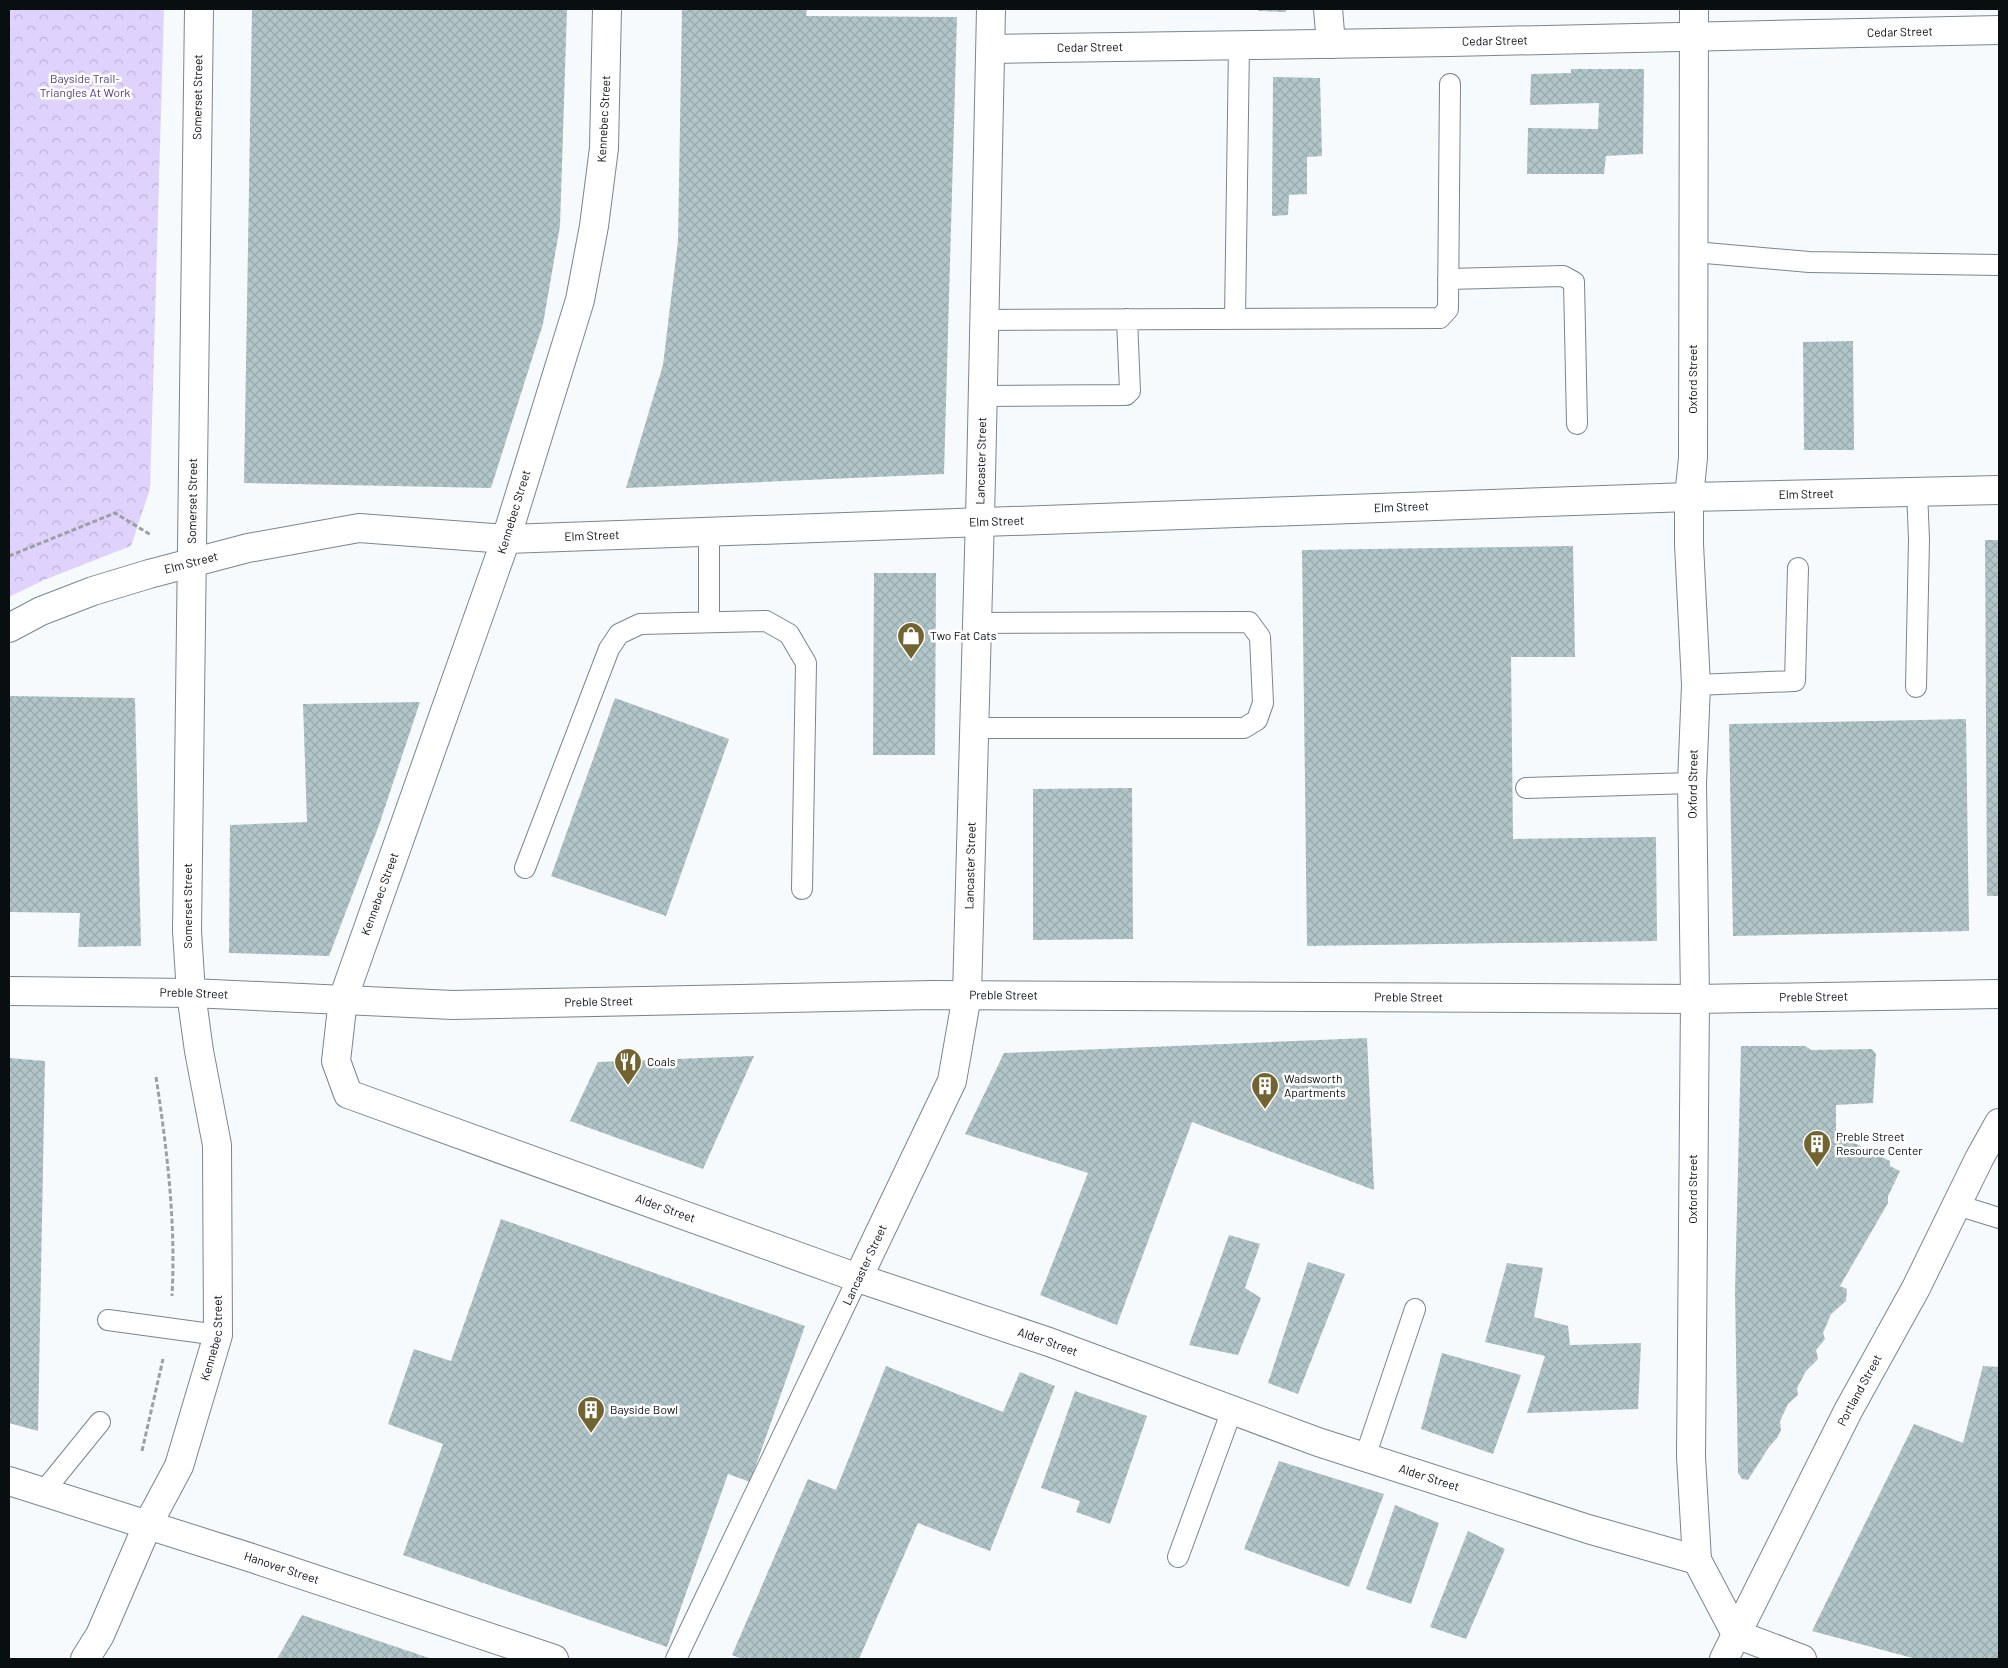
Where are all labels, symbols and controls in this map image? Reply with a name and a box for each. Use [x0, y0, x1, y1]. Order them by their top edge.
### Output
street label: Cedar Street [1867, 23, 1933, 39]
street label: Cedar Street [1462, 32, 1528, 48]
street label: Cedar Street [1057, 39, 1123, 54]
street label: Somerset Street [189, 54, 204, 140]
park label: Bayside Trail- Triangles At Work [40, 71, 130, 99]
street label: Kennebec Street [594, 75, 612, 163]
street label: Oxford Street [1685, 344, 1699, 414]
street label: Lancaster Street [972, 417, 988, 505]
street label: Somerset Street [184, 458, 199, 544]
street label: Kennebec Street [494, 468, 532, 555]
street label: Elm Street [1778, 486, 1834, 501]
street label: Elm Street [1374, 498, 1429, 514]
street label: Elm Street [969, 513, 1024, 529]
street label: Elm Street [564, 527, 620, 543]
street label: Elm Street [162, 548, 219, 576]
shop icon: Two Fat Cats [896, 621, 926, 660]
place label: Two Fat Cats [930, 628, 997, 642]
street label: Oxford Street [1684, 749, 1700, 819]
street label: Lancaster Street [961, 822, 978, 910]
street label: Kennebec Street [358, 850, 401, 937]
street label: Somerset Street [180, 863, 194, 949]
street label: Preble Street [160, 985, 229, 1001]
street label: Preble Street [969, 987, 1038, 1002]
street label: Preble Street [1779, 988, 1848, 1004]
street label: Preble Street [1374, 989, 1443, 1004]
street label: Preble Street [564, 993, 633, 1009]
restaurant icon: Coals [613, 1047, 643, 1086]
place label: Coals [647, 1054, 676, 1068]
building icon: Wadsworth Apartments [1250, 1071, 1280, 1110]
place label: Wadsworth Apartments [1284, 1071, 1346, 1099]
building icon: Preble Street Resource Center [1802, 1129, 1832, 1168]
place label: Preble Street Resource Center [1836, 1129, 1923, 1157]
street label: Oxford Street [1685, 1154, 1699, 1224]
street label: Alder Street [634, 1190, 697, 1225]
street label: Lancaster Street [839, 1222, 889, 1307]
street label: Kennebec Street [197, 1295, 224, 1382]
street label: Alder Street [1016, 1324, 1080, 1358]
street label: Portland Street [1834, 1352, 1884, 1428]
building icon: Bayside Bowl [576, 1395, 606, 1434]
place label: Bayside Bowl [610, 1402, 678, 1416]
street label: Alder Street [1397, 1461, 1461, 1493]
street label: Hanover Street [243, 1548, 321, 1586]

